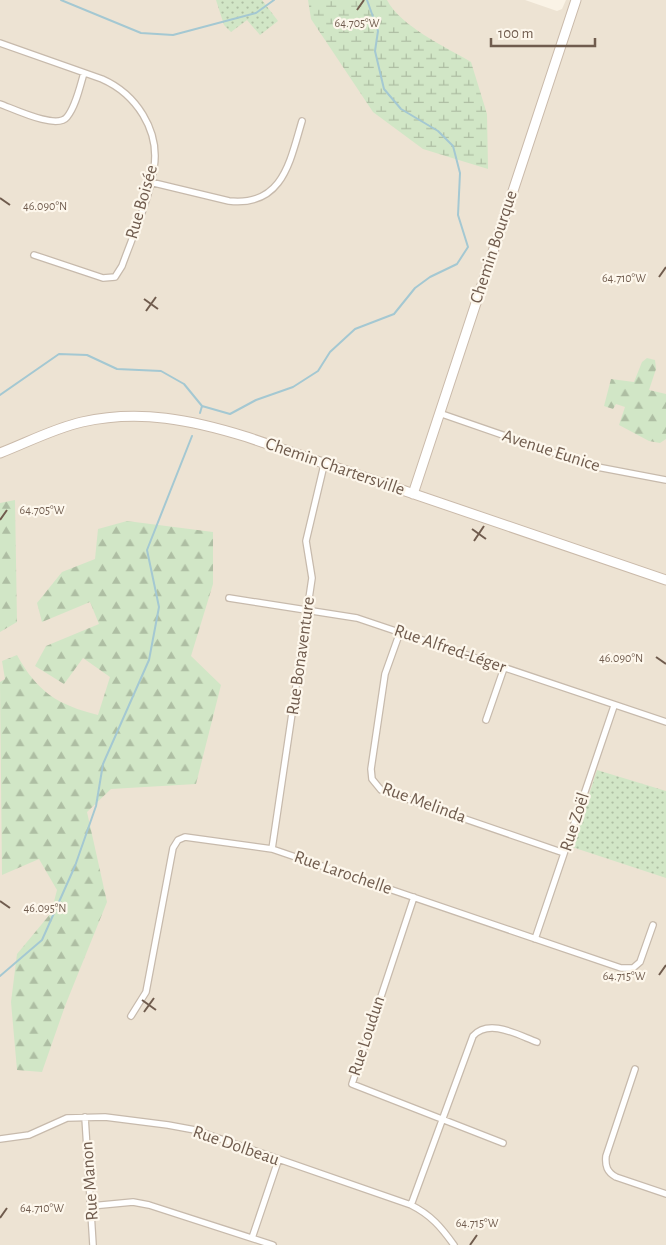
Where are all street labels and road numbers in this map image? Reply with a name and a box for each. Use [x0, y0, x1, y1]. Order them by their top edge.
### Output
street label: Rue Boisée [123, 163, 161, 241]
street label: Chemin Bourque [467, 188, 521, 306]
street label: Avenue Eunice [500, 427, 602, 475]
street label: Chemin Chartersville [263, 435, 407, 499]
street label: Rue Bonaventure [284, 596, 318, 716]
street label: Rue Alfred-Léger [392, 621, 508, 677]
street label: Rue Melinda [380, 780, 468, 826]
street label: Rue Zoël [557, 790, 593, 854]
street label: Rue Larochelle [292, 848, 394, 898]
street label: Rue Loudun [346, 994, 388, 1078]
street label: Rue Dolbeau [191, 1123, 281, 1169]
street label: Rue Manon [78, 1141, 102, 1221]

